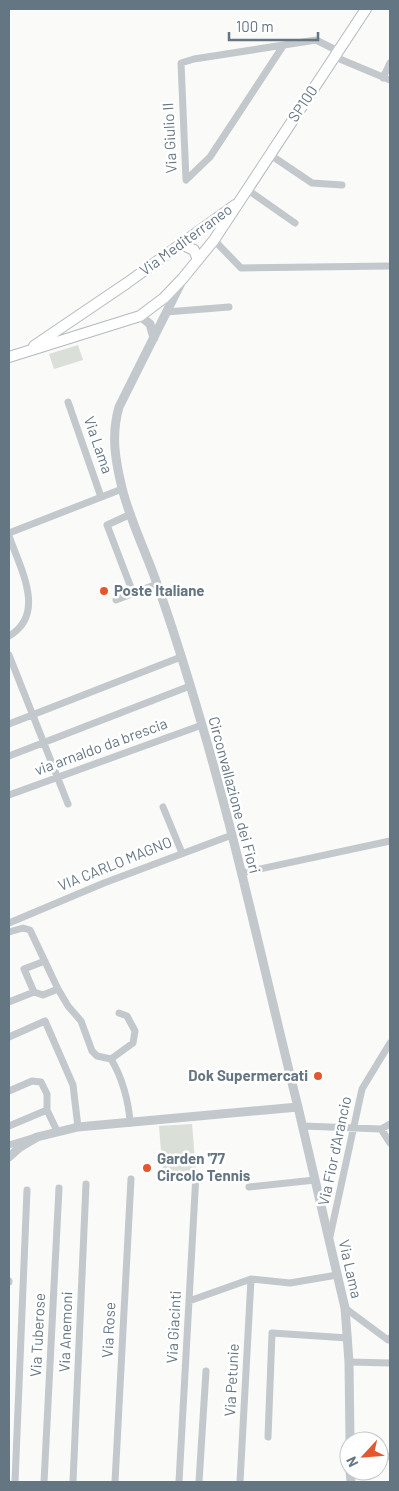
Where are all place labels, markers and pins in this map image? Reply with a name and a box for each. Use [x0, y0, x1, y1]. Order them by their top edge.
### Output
place label: Poste Italiane [114, 581, 205, 599]
marker: Poste Italiane [98, 585, 110, 597]
place label: Dok Supermercati [188, 1066, 308, 1084]
marker: Dok Supermercati [312, 1070, 324, 1082]
place label: Garden '77 Circolo Tennis [157, 1149, 251, 1184]
marker: Garden '77 Circolo Tennis [141, 1162, 153, 1174]

